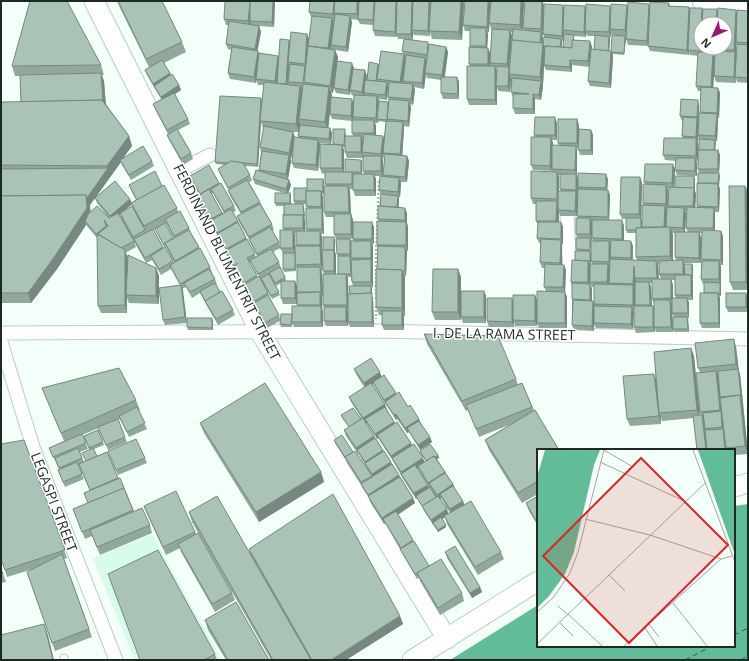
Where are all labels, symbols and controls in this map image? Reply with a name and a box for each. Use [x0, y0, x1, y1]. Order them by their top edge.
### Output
north arrow [693, 16, 733, 56]
text: N [697, 35, 714, 52]
street label: FERDINAND BLUMENTRIT STREET [170, 160, 285, 363]
street label: I. DE LA RAMA STREET [433, 323, 576, 344]
street label: LEGASPI STREET [27, 449, 82, 555]
inset map [537, 449, 735, 647]

